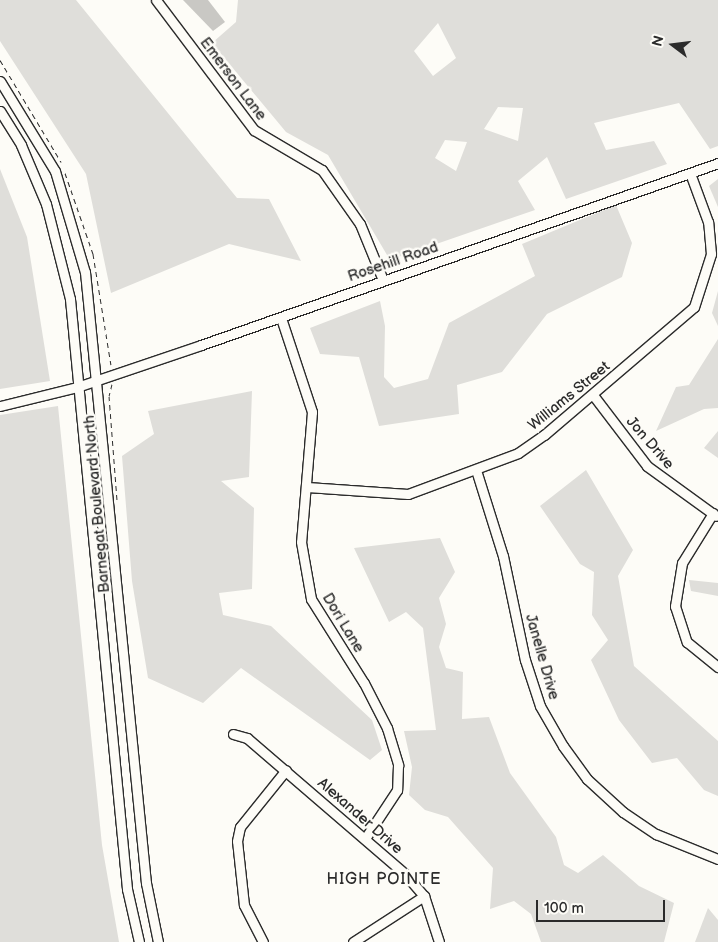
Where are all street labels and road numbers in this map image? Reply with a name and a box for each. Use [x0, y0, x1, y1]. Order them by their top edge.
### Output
street label: Emerson Lane [196, 34, 270, 124]
street label: Rosehill Road [345, 238, 441, 286]
street label: Williams Street [524, 357, 614, 435]
street label: Jon Drive [622, 413, 678, 473]
street label: Barnegat Boulevard North [80, 415, 114, 593]
street label: Dori Lane [318, 590, 368, 656]
street label: Janelle Drive [521, 612, 563, 702]
street label: Alexander Drive [314, 774, 406, 858]

